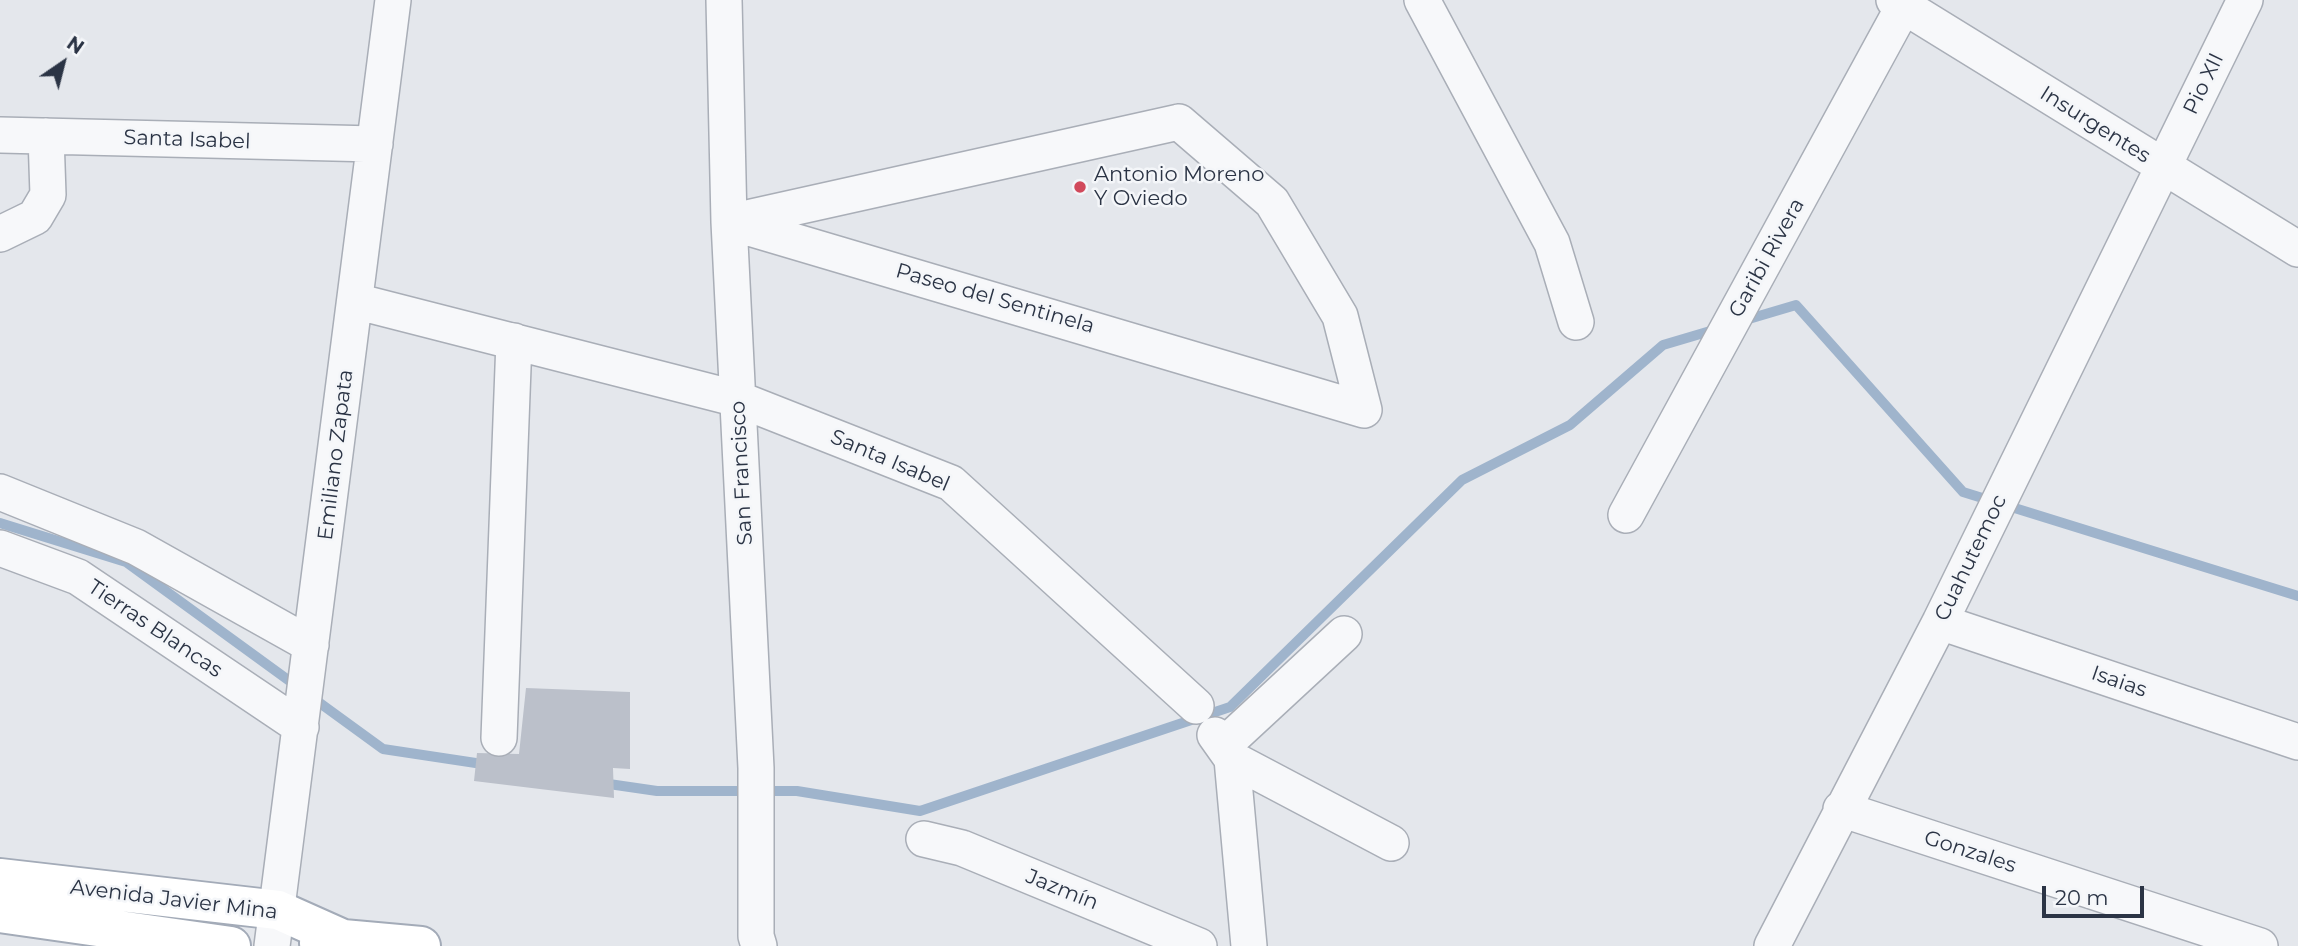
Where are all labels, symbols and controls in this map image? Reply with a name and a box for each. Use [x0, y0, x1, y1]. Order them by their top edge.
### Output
north arrow [28, 28, 98, 98]
text: N [62, 32, 88, 59]
street label: Pio XII [2178, 49, 2230, 119]
street label: Insurgentes [2035, 81, 2155, 169]
street label: Santa Isabel [123, 125, 251, 155]
place label: Antonio Moreno Y Oviedo [1094, 162, 1264, 212]
marker: Antonio Moreno Y Oviedo [1072, 179, 1088, 195]
street label: Garibi Rivera [1724, 194, 1810, 322]
street label: Paseo del Sentinela [893, 259, 1097, 339]
street label: Emiliano Zapata [313, 368, 359, 542]
street label: San Francisco [726, 400, 758, 546]
street label: Santa Isabel [827, 425, 953, 497]
street label: Cuahutemoc [1930, 491, 2012, 625]
street label: Tierras Blancas [83, 575, 227, 683]
street label: Isaias [2088, 661, 2150, 703]
street label: Gonzales [1921, 825, 2019, 879]
street label: Jazmín [1022, 864, 1102, 916]
scale bar [2046, 872, 2148, 916]
street label: Avenida Javier Mina [69, 875, 279, 925]
text: 20 m [2055, 885, 2109, 910]

